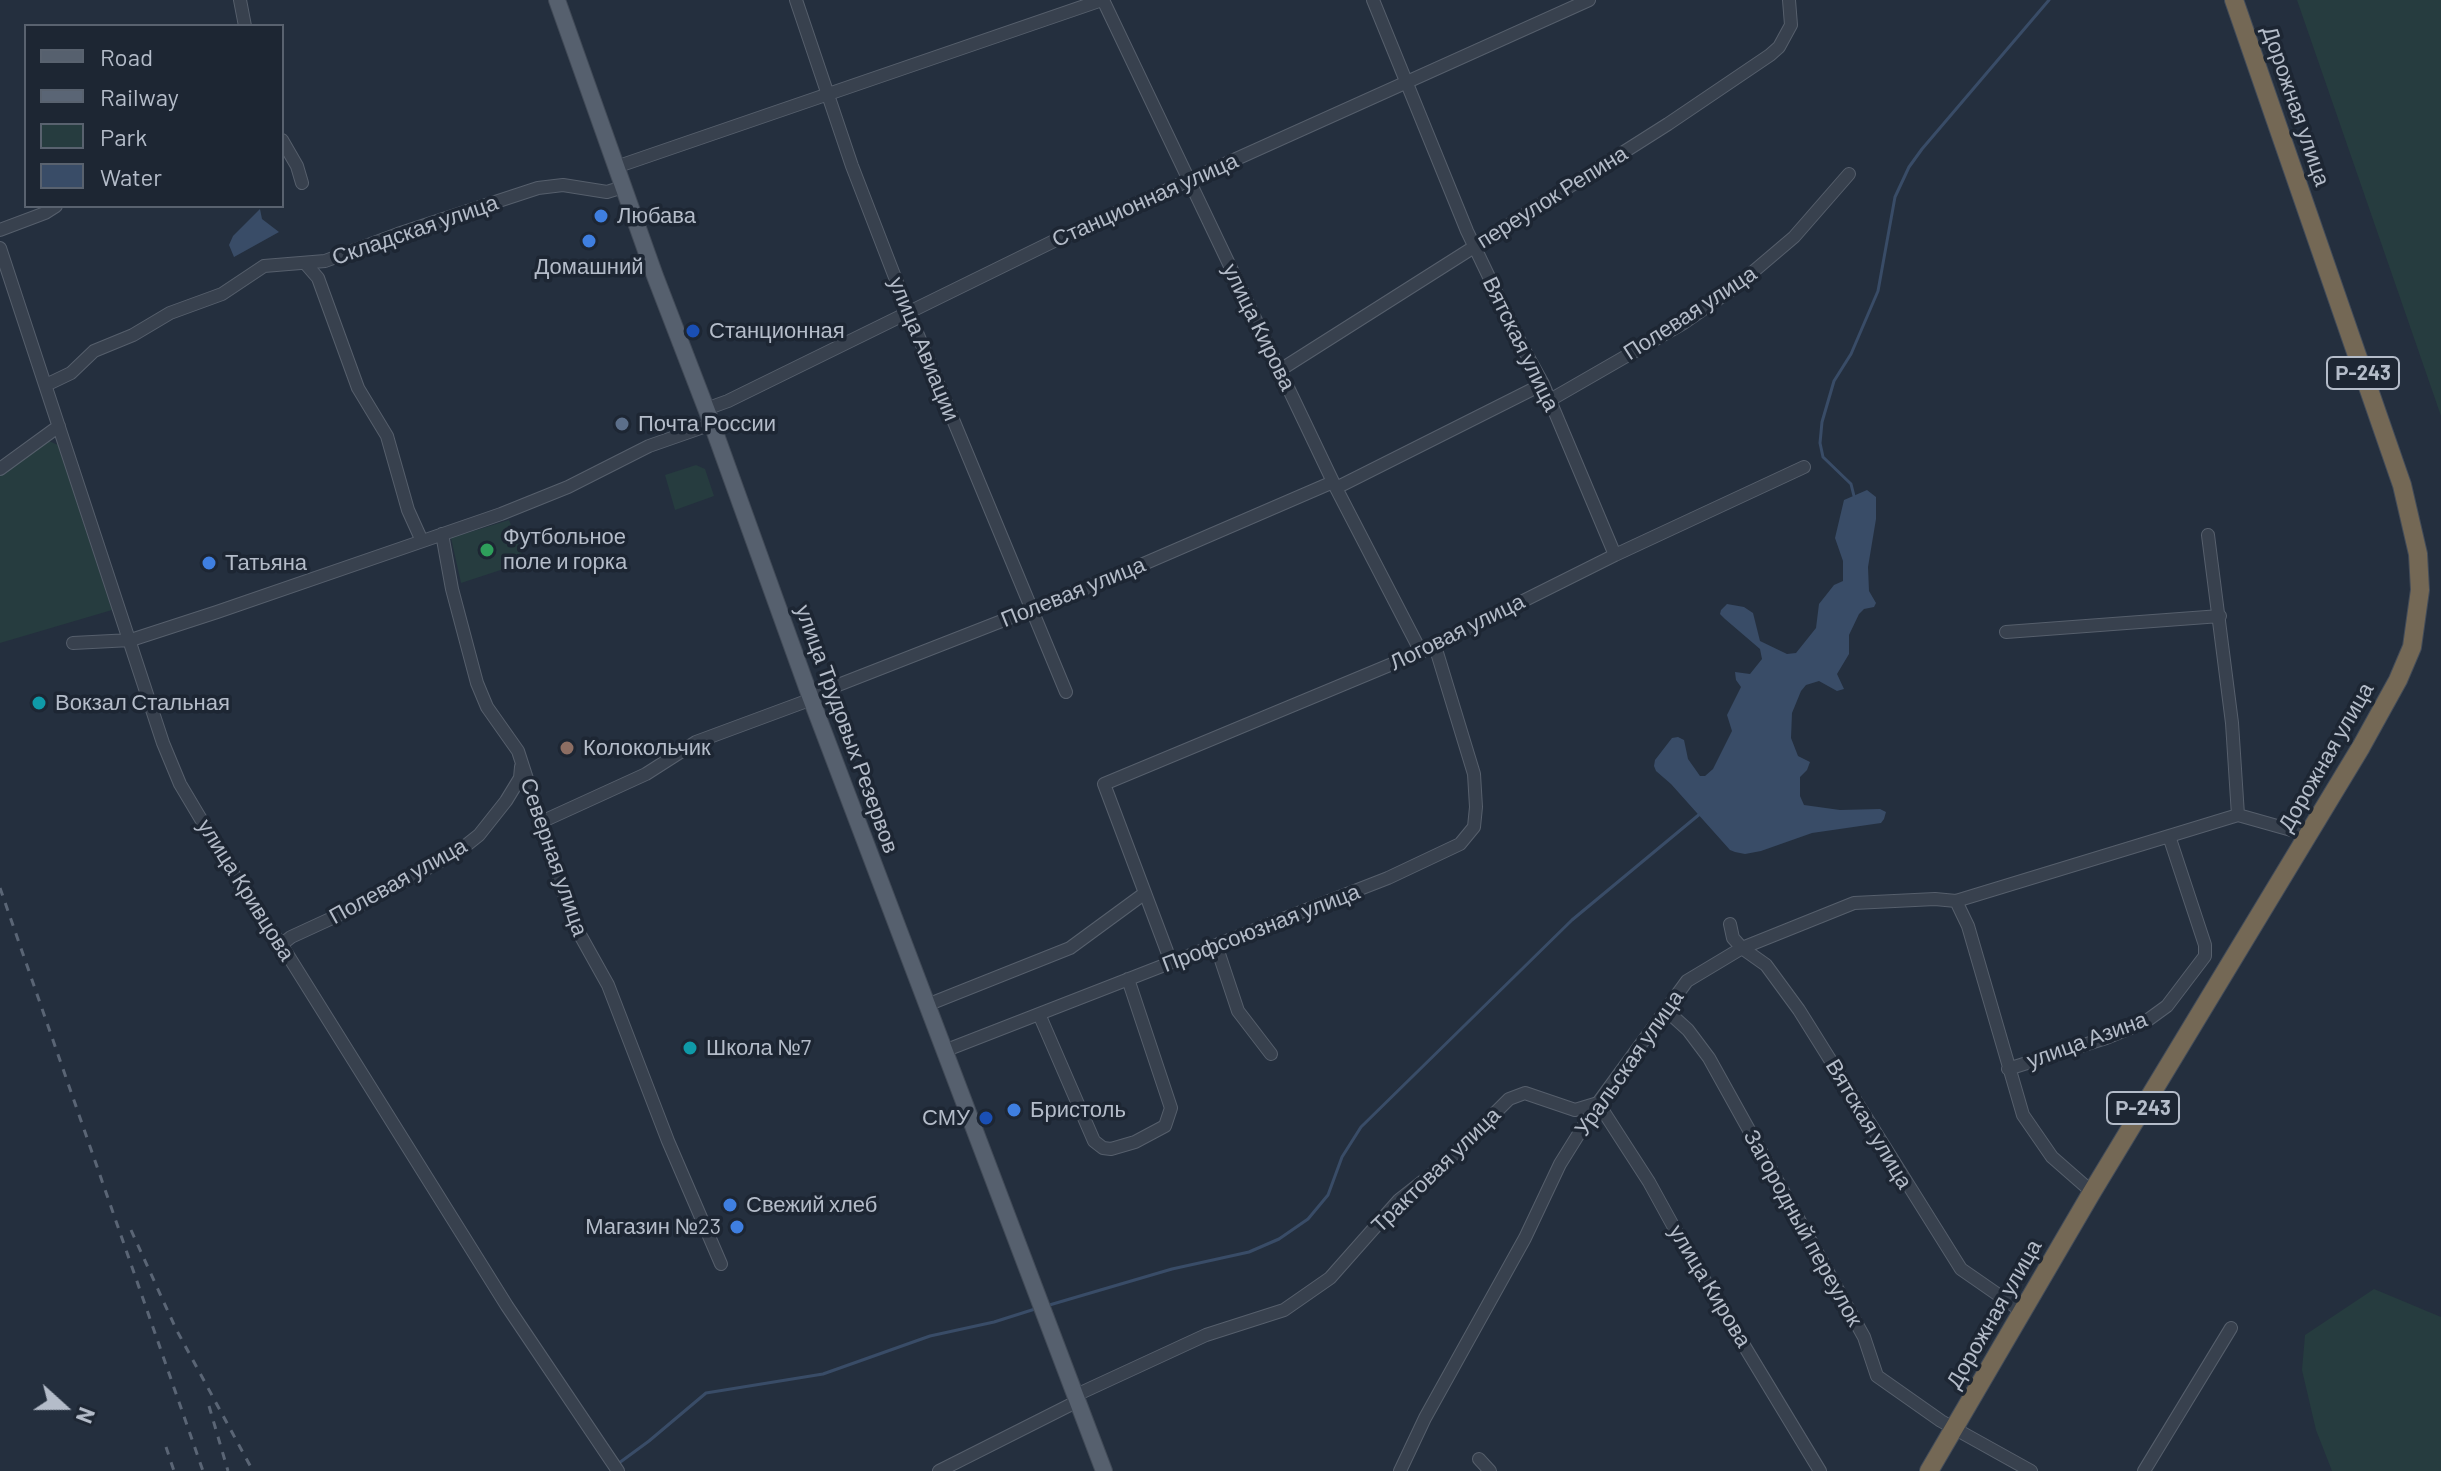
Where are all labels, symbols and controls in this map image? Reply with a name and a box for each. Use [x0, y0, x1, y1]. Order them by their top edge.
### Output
street label: Дорожная улица [2256, 23, 2336, 189]
legend [24, 24, 284, 208]
text: Road [100, 42, 153, 71]
text: Railway [100, 82, 179, 111]
text: Park [100, 122, 147, 151]
street label: переулок Репина [1472, 140, 1632, 254]
street label: Станционная улица [1048, 147, 1242, 253]
text: Water [100, 162, 162, 191]
street label: Складская улица [329, 189, 501, 271]
place label: Любава [617, 203, 696, 229]
marker: Любава [592, 207, 610, 225]
marker: Домашний [580, 232, 598, 250]
place label: Домашний [534, 254, 644, 280]
street label: улица Кирова [1217, 259, 1301, 395]
street label: Полевая улица [1619, 260, 1761, 366]
street label: Вятская улица [1477, 272, 1565, 416]
street label: улица Авиации [883, 273, 965, 425]
place label: Станционная [709, 318, 845, 344]
marker: Станционная [684, 322, 702, 340]
road number: Р-243 [2327, 357, 2399, 389]
place label: Почта России [638, 411, 776, 437]
marker: Почта России [613, 415, 631, 433]
place label: Футбольное поле и горка [503, 524, 627, 576]
marker: Футбольное поле и горка [478, 541, 496, 559]
place label: Татьяна [225, 550, 307, 576]
street label: Полевая улица [997, 551, 1149, 633]
marker: Татьяна [200, 554, 218, 572]
street label: Логовая улица [1385, 588, 1529, 676]
street label: улица Трудовых Резервов [790, 601, 904, 857]
street label: Дорожная улица [2273, 678, 2379, 836]
place label: Вокзал Стальная [55, 690, 230, 716]
marker: Вокзал Стальная [30, 694, 48, 712]
place label: Колокольчик [583, 735, 711, 761]
marker: Колокольчик [558, 739, 576, 757]
street label: Северная улица [515, 775, 593, 939]
street label: улица Кривцова [192, 814, 300, 966]
street label: Полевая улица [325, 832, 471, 930]
street label: Профсоюзная улица [1158, 878, 1364, 978]
street label: Уральская улица [1569, 985, 1689, 1141]
street label: улица Азина [2023, 1006, 2151, 1074]
place label: Школа №7 [706, 1035, 811, 1061]
marker: Школа №7 [681, 1039, 699, 1057]
street label: Вятская улица [1820, 1054, 1918, 1194]
road number: Р-243 [2107, 1092, 2179, 1124]
place label: Бристоль [1030, 1097, 1126, 1123]
marker: Бристоль [1005, 1101, 1023, 1119]
street label: Трактовая улица [1366, 1102, 1506, 1238]
place label: СМУ [922, 1105, 970, 1131]
marker: СМУ [977, 1109, 995, 1127]
street label: Загородный переулок [1738, 1125, 1868, 1331]
place label: Свежий хлеб [746, 1192, 877, 1218]
marker: Свежий хлеб [721, 1196, 739, 1214]
place label: Магазин №23 [585, 1214, 721, 1240]
marker: Магазин №23 [728, 1218, 746, 1236]
street label: улица Кирова [1663, 1220, 1757, 1352]
street label: Дорожная улица [1941, 1235, 2047, 1393]
north arrow [24, 1367, 104, 1447]
text: N [72, 1404, 101, 1427]

